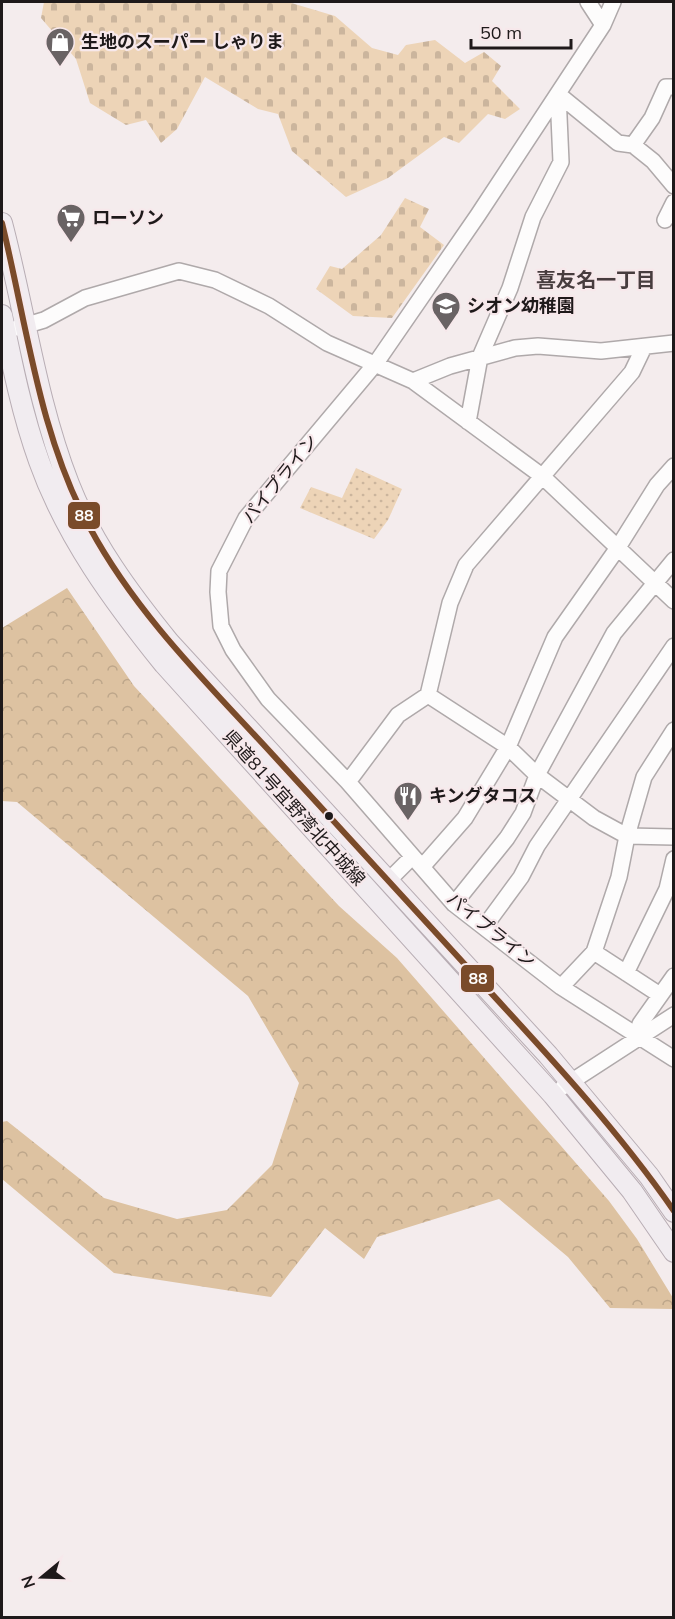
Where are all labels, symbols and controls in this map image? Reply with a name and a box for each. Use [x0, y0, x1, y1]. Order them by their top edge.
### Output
scale bar [471, 12, 572, 50]
text: 50 m [480, 21, 522, 44]
shop icon: 生地のスーパー しゃりま [44, 26, 76, 68]
place label: 生地のスーパー しゃりま [81, 30, 284, 53]
supermarket icon: ローソン [55, 202, 87, 244]
place label: ローソン [92, 206, 164, 229]
district label: 喜友名一丁目 [536, 267, 656, 292]
school or university icon: シオン幼稚園 [430, 290, 462, 332]
place label: シオン幼稚園 [467, 294, 575, 317]
street label: パイプライン [237, 429, 323, 528]
line badge: 88 [67, 501, 101, 530]
text: 88 [74, 505, 94, 525]
street label: 県道81号宜野湾北中城線 [218, 725, 370, 890]
restaurant icon: キングタコス [392, 780, 424, 822]
place label: キングタコス [429, 784, 536, 807]
unlabelled marker [323, 810, 335, 822]
street label: パイプライン [442, 887, 541, 973]
line badge: 88 [460, 964, 495, 993]
text: 88 [468, 968, 488, 988]
north arrow [12, 1547, 72, 1607]
text: N [16, 1573, 39, 1591]

